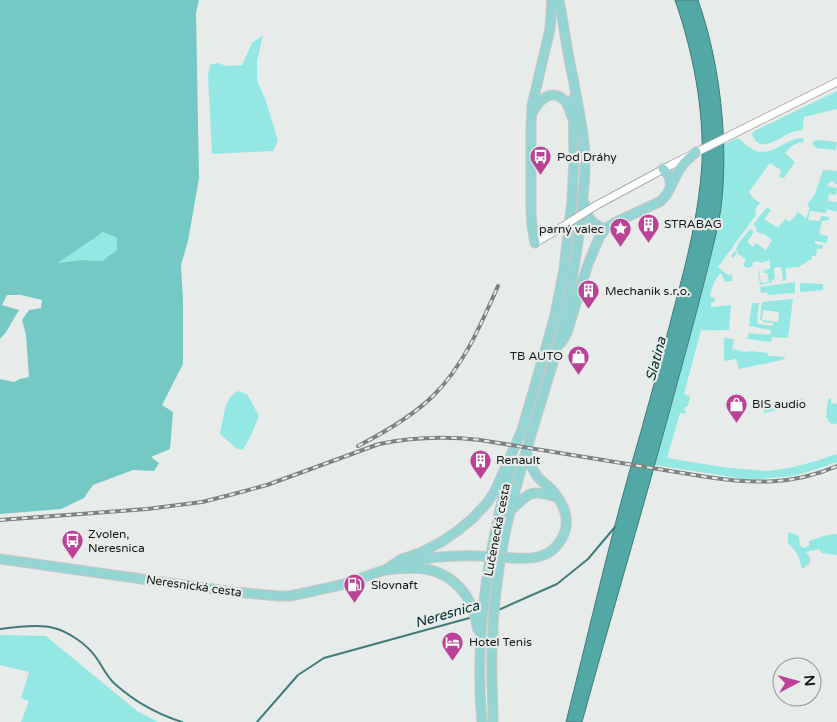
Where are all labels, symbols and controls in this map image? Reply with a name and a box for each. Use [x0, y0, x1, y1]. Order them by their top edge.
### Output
bus stop icon: Pod Dráhy [529, 145, 553, 176]
place label: Pod Dráhy [557, 150, 617, 164]
building icon: STRABAG [636, 212, 660, 243]
place icon: parný valec [608, 217, 632, 248]
place label: STRABAG [664, 217, 722, 231]
place label: parný valec [539, 222, 604, 236]
building icon: Mechanik s.r.o. [577, 279, 601, 310]
place label: Mechanik s.r.o. [605, 284, 690, 298]
water label: Slatina [642, 334, 670, 383]
shop icon: TB AUTO [567, 344, 591, 375]
place label: TB AUTO [510, 349, 563, 363]
shop icon: BIS audio [724, 392, 748, 423]
place label: BIS audio [752, 397, 806, 411]
building icon: Renault [468, 448, 492, 479]
place label: Renault [496, 453, 541, 467]
street label: Lučenecká cesta [481, 482, 513, 578]
place label: Zvolen, Neresnica [88, 527, 145, 555]
bus stop icon: Zvolen, Neresnica [60, 529, 84, 560]
street label: Neresnická cesta [145, 572, 243, 600]
fuel station icon: Slovnaft [343, 573, 367, 604]
place label: Slovnaft [371, 578, 418, 592]
water label: Neresnica [413, 596, 482, 631]
hotel icon: Hotel Tenis [441, 630, 465, 661]
place label: Hotel Tenis [469, 635, 532, 649]
north arrow [772, 657, 822, 707]
text: N [800, 674, 818, 687]

